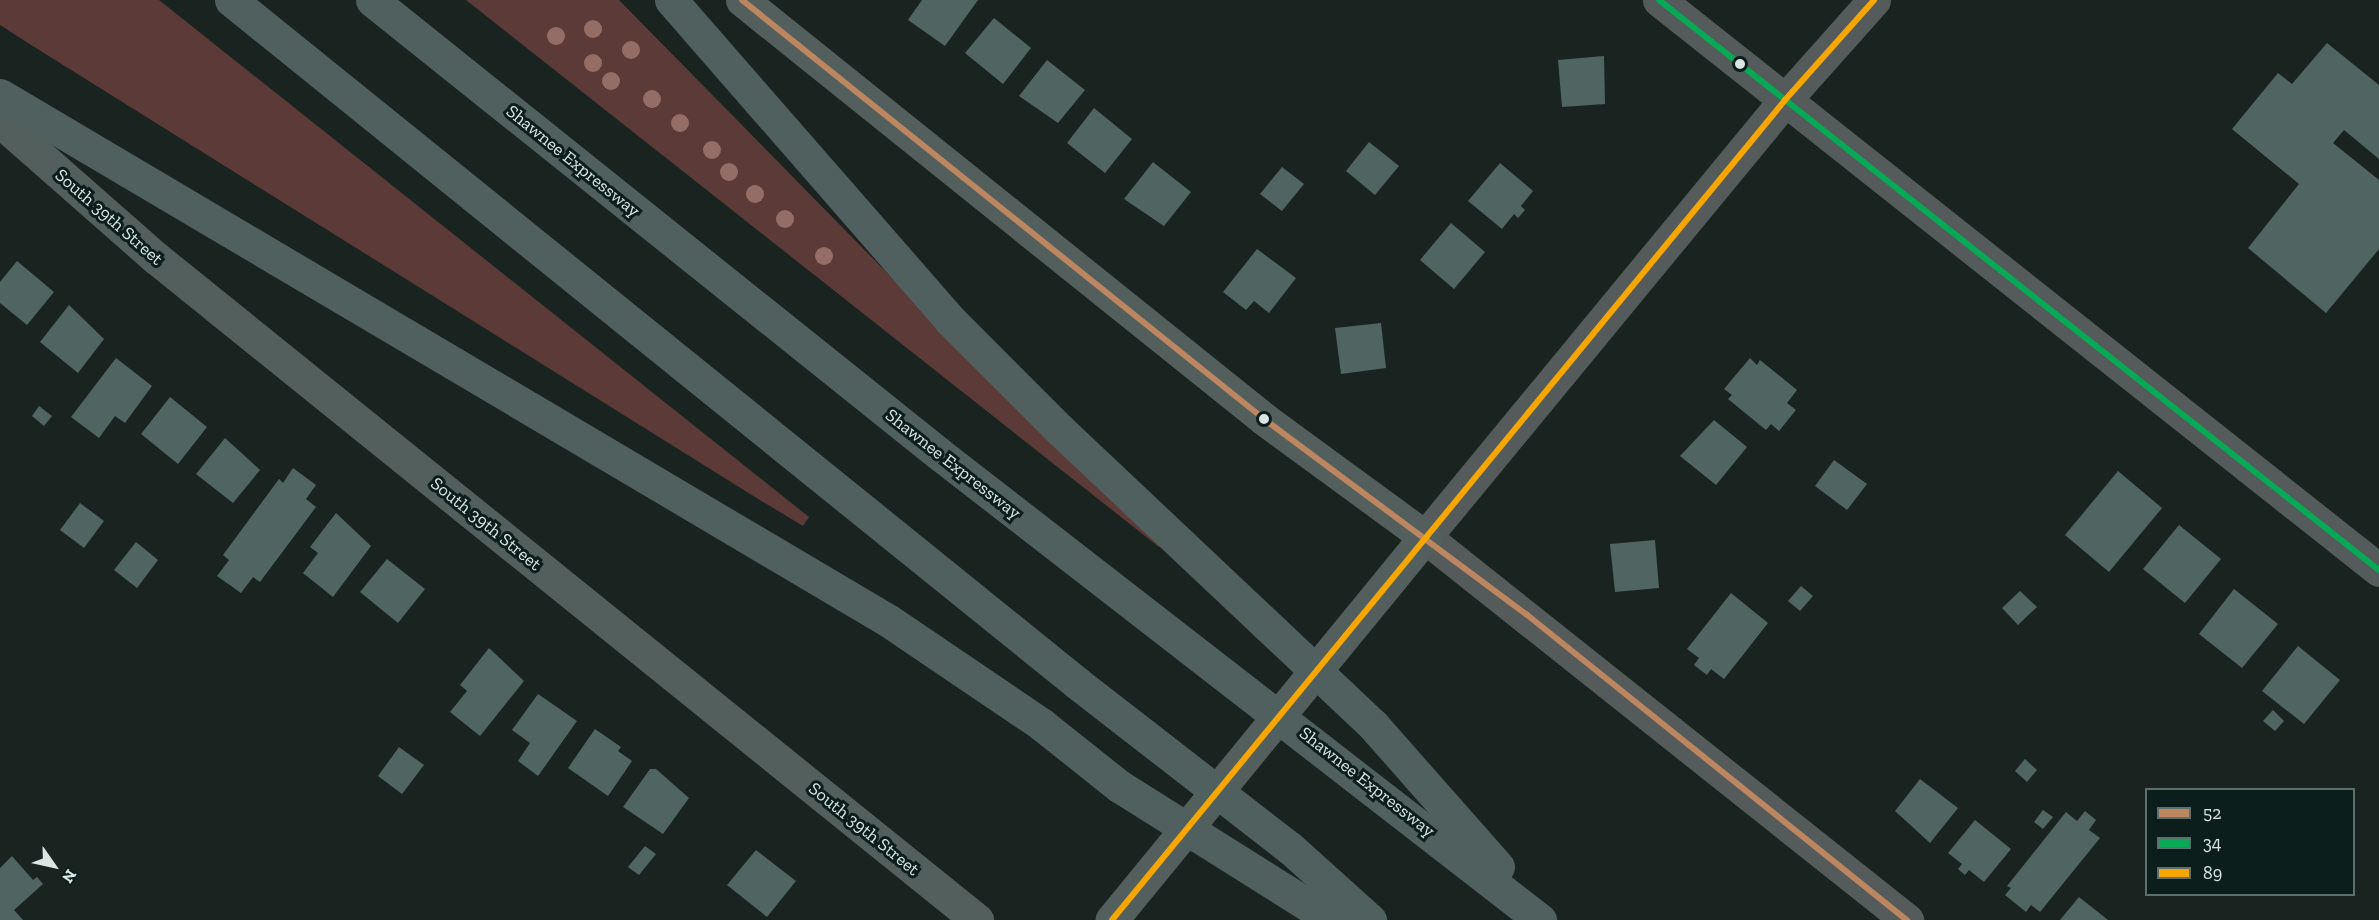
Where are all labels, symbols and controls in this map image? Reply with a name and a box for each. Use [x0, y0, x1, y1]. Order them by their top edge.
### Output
unlabelled marker [1734, 58, 1746, 70]
street label: Shawnee Expressway [502, 100, 644, 222]
street label: South 39th Street [50, 164, 168, 270]
street label: Shawnee Expressway [881, 404, 1025, 524]
unlabelled marker [1258, 413, 1270, 425]
street label: South 39th Street [426, 473, 546, 575]
street label: Shawnee Expressway [1295, 722, 1439, 842]
street label: South 39th Street [804, 778, 924, 880]
legend [2145, 788, 2355, 896]
text: 52 [2203, 802, 2222, 824]
text: 34 [2203, 832, 2222, 854]
north arrow [24, 836, 84, 896]
text: 89 [2203, 862, 2222, 884]
text: N [58, 866, 81, 887]

